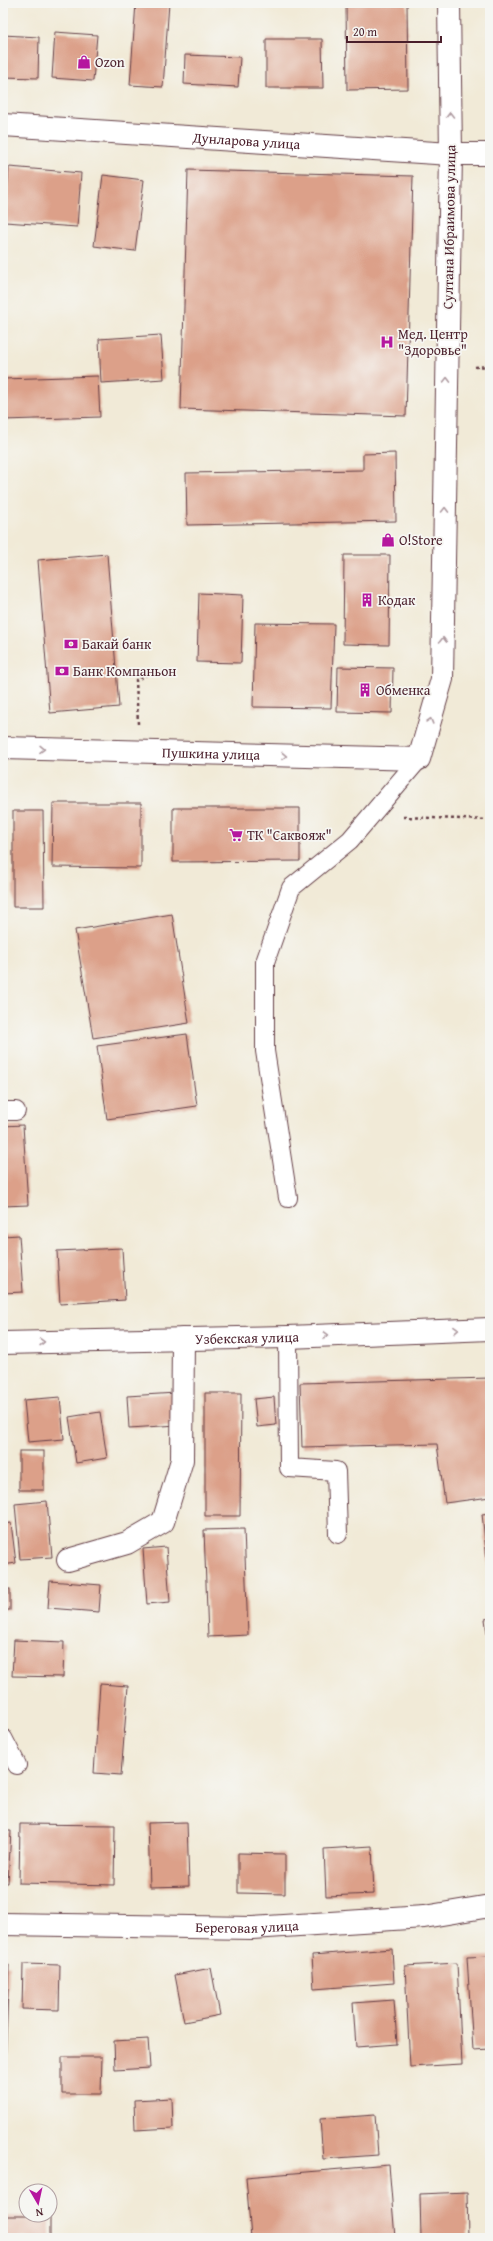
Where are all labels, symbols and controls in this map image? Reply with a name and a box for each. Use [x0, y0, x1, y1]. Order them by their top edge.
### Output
scale bar [347, 18, 441, 44]
text: 20 m [353, 23, 377, 40]
place label: Ozon [95, 52, 125, 72]
shop icon: Ozon [76, 54, 92, 70]
one-way arrow [446, 112, 454, 118]
street label: Дунларова улица [191, 127, 301, 154]
street label: Султана Ибраимова улица [438, 144, 460, 309]
place label: Мед. Центр "Здоровье" [398, 324, 468, 360]
hospital icon: Мед. Центр "Здоровье" [379, 334, 395, 350]
one-way arrow [443, 377, 451, 383]
one-way arrow [441, 507, 449, 513]
place label: O!Store [399, 530, 443, 550]
shop icon: O!Store [380, 532, 396, 548]
place label: Кодак [378, 590, 416, 610]
building icon: Кодак [359, 592, 375, 608]
place label: Бакай банк [82, 634, 152, 654]
bank icon: Бакай банк [63, 636, 79, 652]
one-way arrow [439, 637, 447, 643]
place label: Банк Компаньон [73, 661, 176, 681]
bank icon: Банк Компаньон [54, 663, 70, 679]
place label: Обменка [376, 680, 431, 700]
building icon: Обменка [357, 682, 373, 698]
one-way arrow [425, 718, 434, 725]
street label: Пушкина улица [162, 742, 261, 765]
one-way arrow [39, 745, 45, 754]
one-way arrow [281, 751, 287, 760]
place label: ТК "Саквояж" [247, 825, 332, 845]
supermarket icon: ТК "Саквояж" [228, 827, 244, 843]
one-way arrow [453, 1325, 459, 1334]
street label: Узбекская улица [195, 1327, 300, 1349]
one-way arrow [323, 1331, 329, 1339]
one-way arrow [39, 1338, 45, 1346]
street label: Береговая улица [195, 1915, 299, 1938]
north arrow [18, 2183, 58, 2223]
text: N [34, 2204, 44, 2221]

